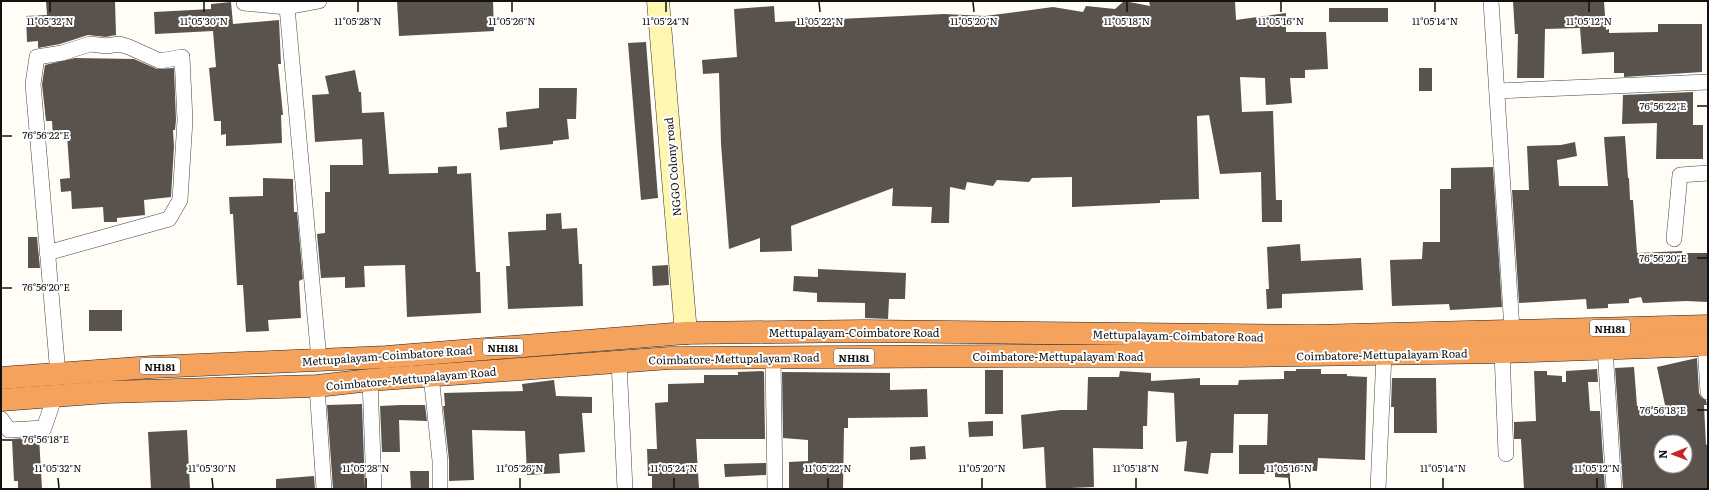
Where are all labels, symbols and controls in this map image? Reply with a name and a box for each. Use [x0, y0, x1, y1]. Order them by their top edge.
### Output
text: 11°05'32"N [26, 13, 74, 28]
text: 11°05'30"N [180, 13, 228, 28]
text: 11°05'28"N [334, 13, 382, 28]
text: 11°05'26"N [488, 13, 536, 28]
text: 11°05'24"N [642, 13, 690, 28]
text: 11°05'22"N [797, 13, 844, 28]
text: 11°05'20"N [950, 13, 998, 28]
text: 11°05'18"N [1104, 13, 1150, 28]
text: 11°05'16"N [1258, 13, 1304, 28]
text: 11°05'14"N [1412, 13, 1458, 28]
text: 11°05'12"N [1566, 13, 1612, 28]
text: 76°56'22"E [1640, 98, 1686, 113]
street label: NGGO Colony road [660, 117, 684, 217]
text: 76°56'22"E [23, 127, 69, 142]
text: 76°56'20"E [1639, 250, 1687, 265]
text: 76°56'20"E [22, 279, 70, 294]
road number: NH181 [1590, 320, 1630, 336]
street label: Mettupalayam-Coimbatore Road [768, 324, 940, 340]
street label: Mettupalayam-Coimbatore Road [1092, 326, 1264, 344]
road number: NH181 [483, 339, 523, 355]
street label: Mettupalayam-Coimbatore Road [301, 341, 473, 369]
street label: Coimbatore-Mettupalayam Road [1296, 345, 1468, 363]
street label: Coimbatore-Mettupalayam Road [972, 348, 1144, 364]
street label: Coimbatore-Mettupalayam Road [648, 349, 820, 367]
road number: NH181 [834, 349, 874, 365]
road number: NH181 [140, 358, 180, 374]
street label: Coimbatore-Mettupalayam Road [325, 363, 497, 393]
text: 76°56'18"E [1640, 402, 1686, 417]
text: 76°56'18"E [23, 431, 69, 446]
north arrow [1653, 434, 1693, 474]
text: N [1654, 449, 1670, 459]
text: 11°05'32"N [34, 460, 82, 475]
text: 11°05'30"N [188, 460, 236, 475]
text: 11°05'28"N [342, 460, 390, 475]
text: 11°05'26"N [496, 460, 544, 475]
text: 11°05'24"N [650, 460, 698, 475]
text: 11°05'22"N [805, 460, 852, 475]
text: 11°05'20"N [958, 460, 1006, 475]
text: 11°05'18"N [1113, 460, 1159, 475]
text: 11°05'16"N [1266, 460, 1312, 475]
text: 11°05'14"N [1420, 460, 1466, 475]
text: 11°05'12"N [1574, 460, 1620, 475]

